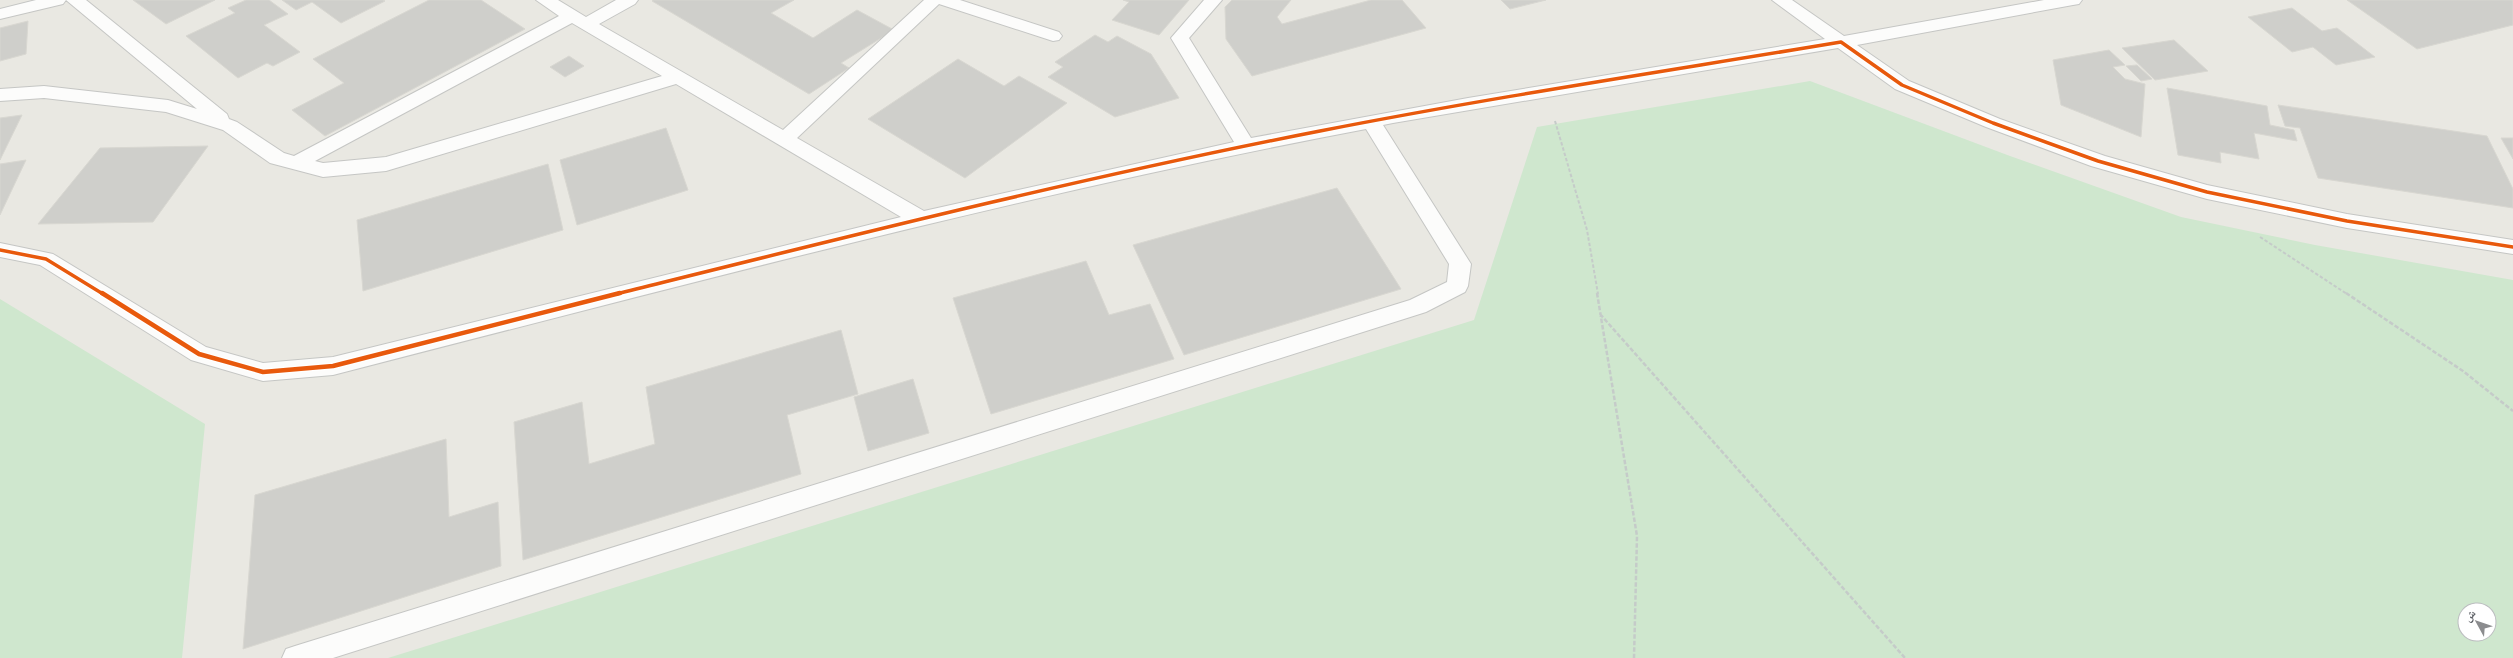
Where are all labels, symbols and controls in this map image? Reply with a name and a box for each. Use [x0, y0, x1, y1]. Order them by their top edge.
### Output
north arrow [2457, 602, 2497, 642]
text: ش [2461, 607, 2479, 625]

